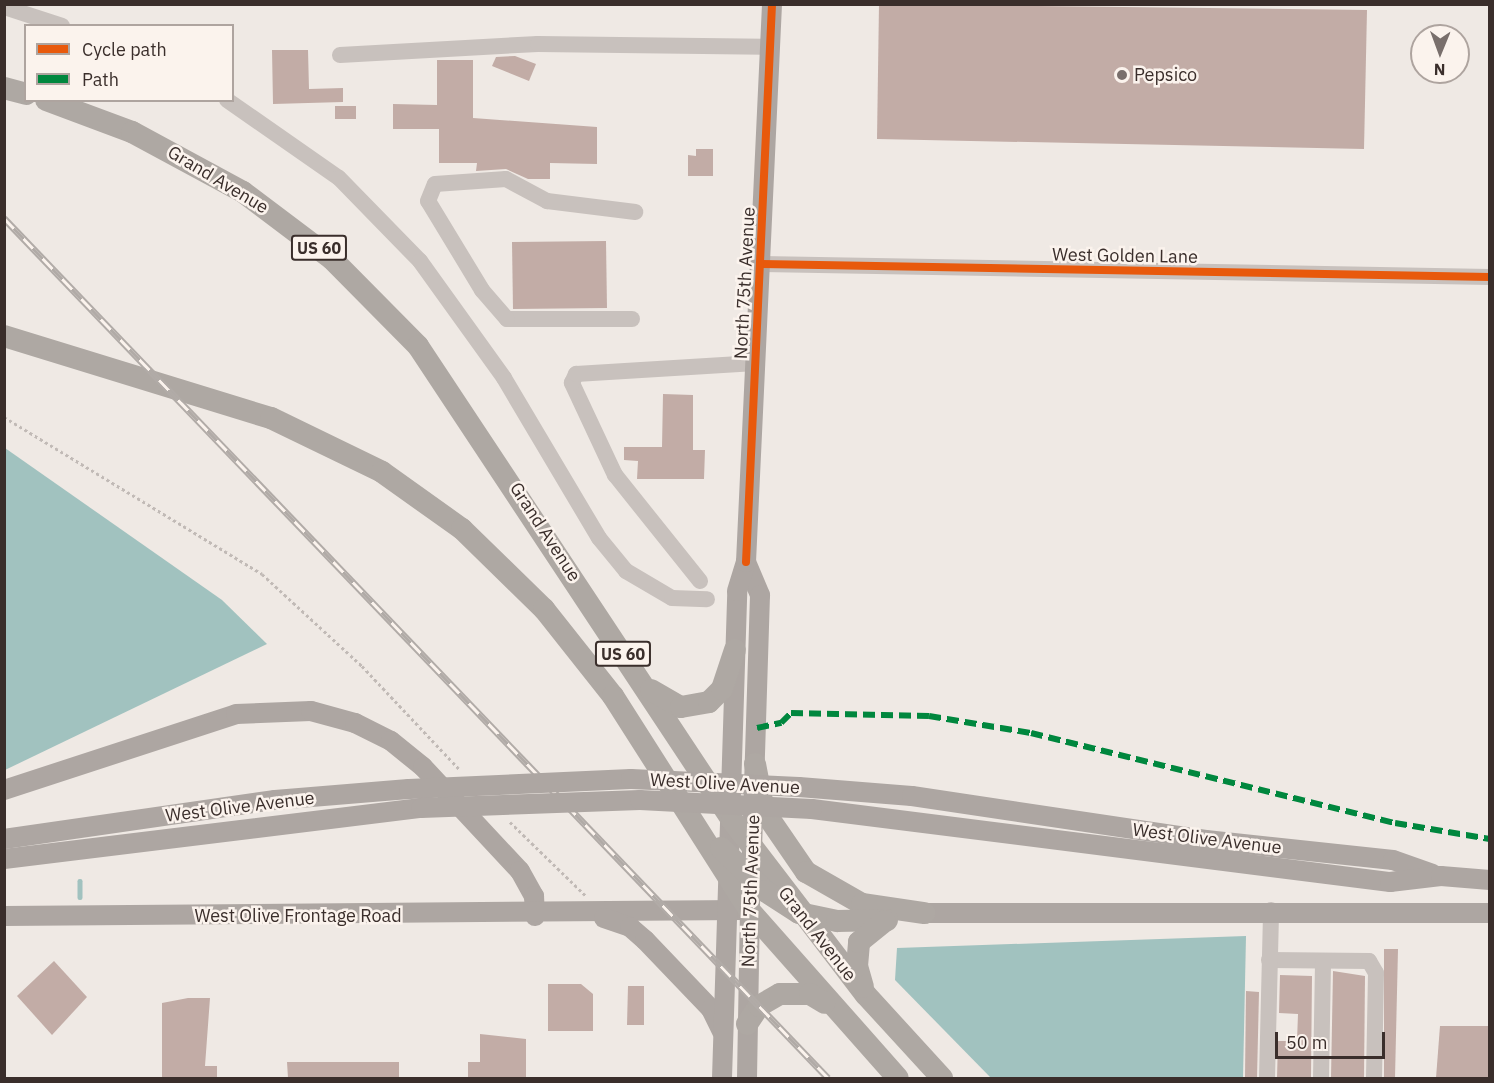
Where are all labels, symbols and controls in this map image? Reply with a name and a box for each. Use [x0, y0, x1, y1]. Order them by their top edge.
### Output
legend [24, 24, 234, 102]
north arrow [1410, 24, 1470, 84]
text: Cycle path [82, 38, 167, 61]
text: N [1434, 60, 1446, 80]
place label: Pepsico [1134, 64, 1197, 86]
text: Path [82, 68, 119, 91]
marker: Pepsico [1115, 68, 1129, 82]
street label: Grand Avenue [164, 141, 272, 219]
street label: North 75th Avenue [730, 206, 760, 360]
road number: US 60 [290, 235, 348, 261]
street label: West Golden Lane [1052, 244, 1198, 268]
street label: Grand Avenue [505, 478, 585, 586]
road number: US 60 [594, 641, 652, 667]
street label: West Olive Avenue [650, 769, 800, 799]
street label: West Olive Avenue [164, 787, 316, 827]
street label: North 75th Avenue [738, 814, 764, 968]
street label: West Olive Avenue [1131, 819, 1283, 859]
street label: Grand Avenue [773, 883, 861, 985]
street label: West Olive Frontage Road [194, 905, 402, 927]
scale bar [1278, 1020, 1388, 1058]
text: 50 m [1286, 1031, 1328, 1054]

